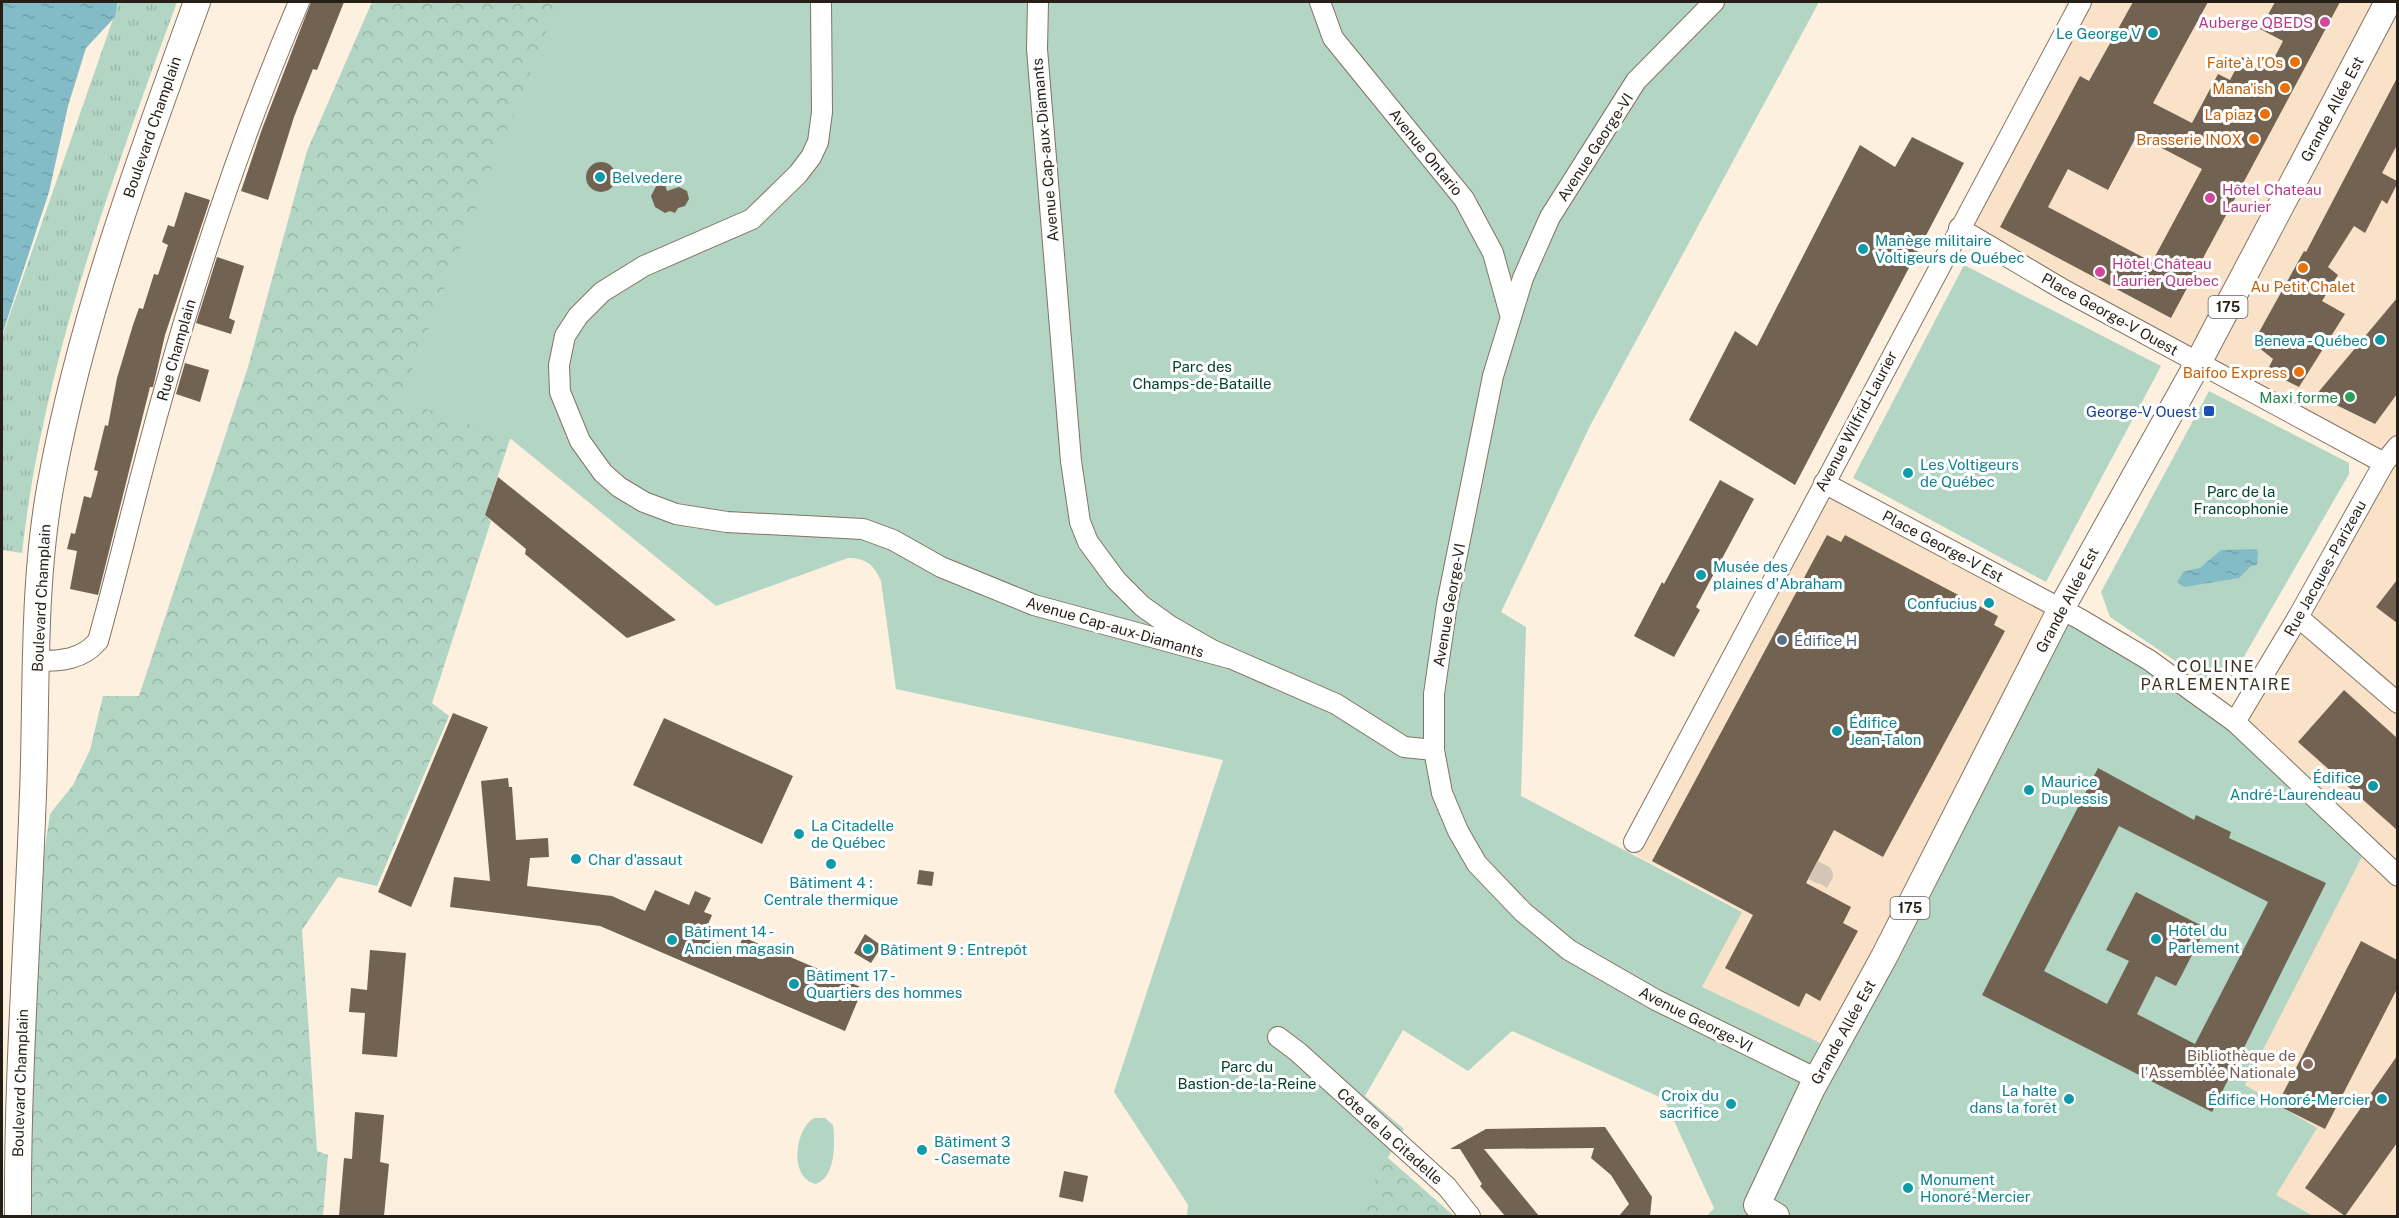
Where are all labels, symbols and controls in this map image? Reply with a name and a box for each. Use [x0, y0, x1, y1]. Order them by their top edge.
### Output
place label: Auberge QBEDS [2198, 14, 2313, 31]
marker: Auberge QBEDS [2318, 15, 2332, 29]
place label: Le George V [2056, 25, 2141, 42]
marker: Le George V [2146, 26, 2160, 40]
street label: Grande Allée Est [2297, 53, 2367, 164]
street label: Boulevard Champlain [120, 54, 184, 200]
place label: Faite à l’Os [2207, 54, 2283, 71]
marker: Faite à l’Os [2288, 55, 2302, 69]
street label: Avenue Cap-aux-Diamants [1029, 57, 1061, 243]
place label: Mana'ish [2212, 80, 2273, 97]
marker: Mana'ish [2278, 81, 2292, 95]
street label: Avenue George-VI [1554, 90, 1636, 204]
street label: Avenue Ontario [1386, 105, 1466, 199]
place label: La piaz [2205, 106, 2253, 123]
marker: La piaz [2258, 107, 2272, 121]
place label: Brasserie INOX [2136, 131, 2242, 148]
marker: Brasserie INOX [2247, 132, 2261, 146]
place label: Belvedere [612, 169, 682, 186]
marker: Belvedere [593, 170, 607, 184]
place label: Hôtel Chateau Laurier [2222, 181, 2322, 215]
marker: Hôtel Chateau Laurier [2203, 191, 2217, 205]
place label: Manège militaire Voltigeurs de Québec [1875, 232, 2025, 266]
marker: Manège militaire Voltigeurs de Québec [1856, 242, 1870, 256]
place label: Hôtel Château Laurier Quebec [2112, 255, 2219, 289]
marker: Au Petit Chalet [2296, 261, 2310, 275]
marker: Hôtel Château Laurier Quebec [2093, 265, 2107, 279]
street label: Place George-V Ouest [2039, 269, 2181, 359]
place label: Au Petit Chalet [2251, 278, 2356, 295]
road number: 175 [2208, 296, 2248, 318]
street label: Rue Champlain [153, 297, 199, 403]
place label: Beneva - Québec [2254, 332, 2368, 349]
marker: Beneva - Québec [2373, 333, 2387, 347]
street label: Avenue Wilfrid-Laurier [1812, 348, 1900, 494]
park label: Parc des Champs-de-Bataille [1132, 358, 1272, 392]
place label: Baifoo Express [2183, 364, 2287, 381]
marker: Baifoo Express [2292, 365, 2306, 379]
place label: Maxi forme [2259, 389, 2338, 406]
marker: Maxi forme [2343, 390, 2357, 404]
place label: George-V Ouest [2086, 403, 2197, 420]
marker: George-V Ouest [2202, 404, 2216, 418]
place label: Les Voltigeurs de Québec [1920, 456, 2019, 490]
marker: Les Voltigeurs de Québec [1901, 466, 1915, 480]
park label: Parc de la Francophonie [2194, 483, 2288, 517]
street label: Rue Jacques-Parizeau [2281, 497, 2369, 639]
street label: Place George-V Est [1880, 507, 2006, 585]
street label: Boulevard Champlain [29, 524, 53, 672]
street label: Avenue George-VI [1430, 542, 1468, 668]
street label: Grande Allée Est [2032, 544, 2102, 655]
place label: Musée des plaines d'Abraham [1713, 558, 1843, 592]
marker: Musée des plaines d'Abraham [1694, 568, 1708, 582]
street label: Avenue Cap-aux-Diamants [1024, 593, 1206, 661]
place label: Confucius [1907, 595, 1977, 612]
marker: Confucius [1982, 596, 1996, 610]
place label: Édifice H [1794, 632, 1857, 649]
marker: Édifice H [1775, 633, 1789, 647]
district label: COLLINE PARLEMENTAIRE [2140, 657, 2292, 694]
place label: Édifice Jean-Talon [1849, 714, 1922, 748]
marker: Édifice Jean-Talon [1830, 724, 1844, 738]
place label: Édifice André-Laurendeau [2230, 769, 2361, 803]
place label: Maurice Duplessis [2041, 773, 2108, 807]
marker: Édifice André-Laurendeau [2366, 779, 2380, 793]
marker: Maurice Duplessis [2022, 783, 2036, 797]
place label: La Citadelle de Québec [811, 817, 894, 851]
marker: La Citadelle de Québec [792, 827, 806, 841]
place label: Char d'assaut [588, 851, 683, 868]
marker: Char d'assaut [569, 852, 583, 866]
marker: Bâtiment 4 : Centrale thermique [824, 857, 838, 871]
place label: Bâtiment 4 : Centrale thermique [764, 874, 898, 908]
road number: 175 [1890, 897, 1930, 919]
place label: Hôtel du Parlement [2168, 922, 2240, 956]
place label: Bâtiment 14 - Ancien magasin [684, 923, 795, 957]
marker: Hôtel du Parlement [2149, 932, 2163, 946]
marker: Bâtiment 14 - Ancien magasin [665, 933, 679, 947]
place label: Bâtiment 9 : Entrepôt [880, 941, 1027, 958]
marker: Bâtiment 9 : Entrepôt [861, 942, 875, 956]
place label: Bâtiment 17 - Quartiers des hommes [806, 967, 962, 1001]
marker: Bâtiment 17 - Quartiers des hommes [787, 977, 801, 991]
street label: Grande Allée Est [1807, 977, 1879, 1087]
street label: Avenue George-VI [1636, 983, 1756, 1055]
street label: Boulevard Champlain [9, 1009, 31, 1157]
place label: Bibliothèque de l'Assemblée Nationale [2141, 1047, 2296, 1081]
marker: Bibliothèque de l'Assemblée Nationale [2301, 1057, 2315, 1071]
park label: Parc du Bastion-de-la-Reine [1177, 1058, 1317, 1092]
place label: La halte dans la forêt [1970, 1082, 2057, 1116]
street label: Côte de la Citadelle [1334, 1084, 1446, 1188]
place label: Croix du sacrifice [1659, 1087, 1719, 1121]
place label: Édifice Honoré-Mercier [2208, 1091, 2370, 1108]
marker: La halte dans la forêt [2062, 1092, 2076, 1106]
marker: Édifice Honoré-Mercier [2375, 1092, 2389, 1106]
marker: Croix du sacrifice [1724, 1097, 1738, 1111]
place label: Bâtiment 3 - Casemate [934, 1133, 1010, 1167]
marker: Bâtiment 3 - Casemate [915, 1143, 929, 1157]
place label: Monument Honoré-Mercier [1920, 1171, 2031, 1205]
marker: Monument Honoré-Mercier [1901, 1181, 1915, 1195]

